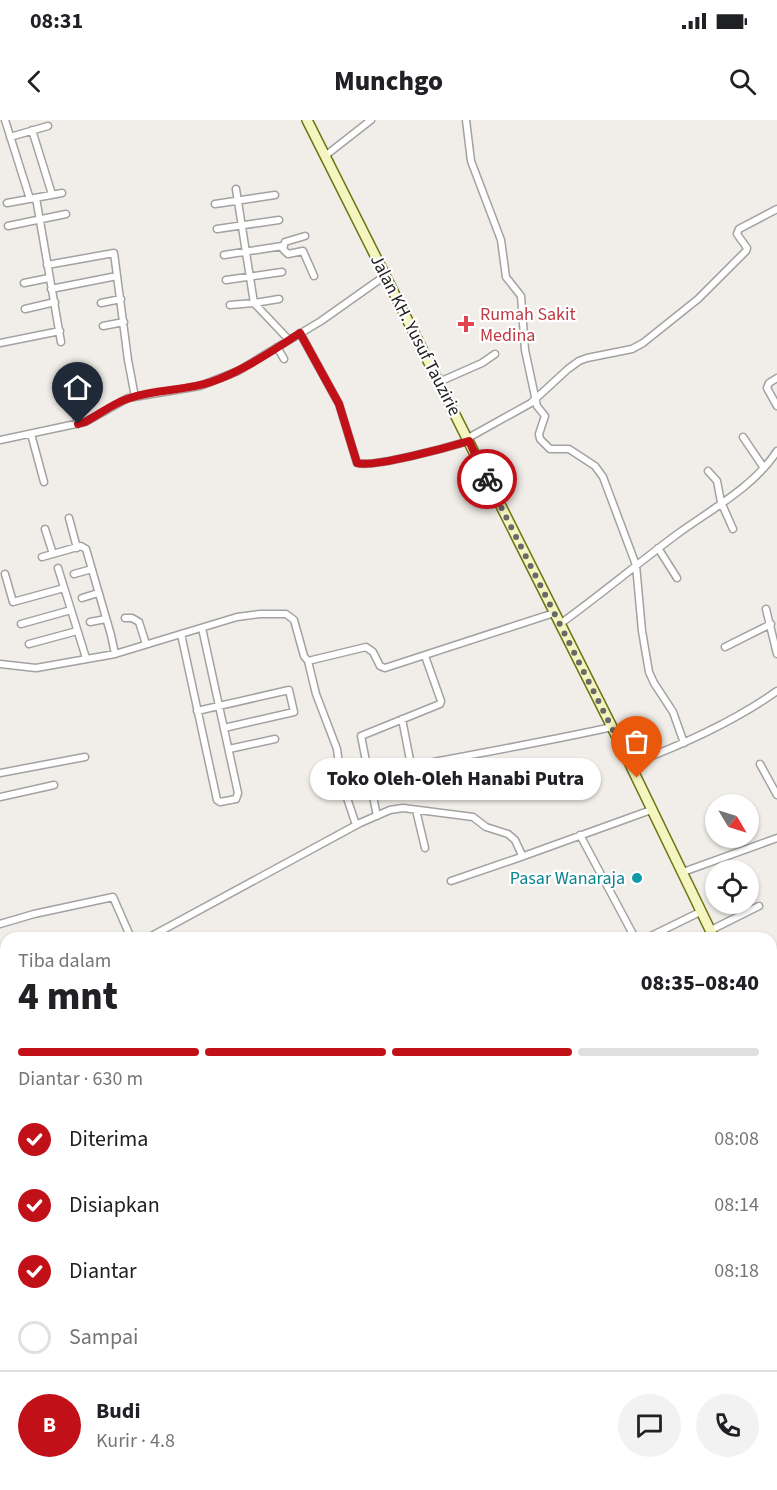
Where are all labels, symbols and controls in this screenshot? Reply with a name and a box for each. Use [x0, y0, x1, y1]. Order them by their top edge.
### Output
text: 08:31 [30, 5, 83, 37]
text: Munchgo [334, 62, 443, 101]
icon: back [18, 65, 51, 98]
icon: search [726, 65, 759, 98]
street label: Jalan KH. Yusuf Tauzirie [364, 250, 467, 420]
place label: Rumah Sakit Medina [480, 302, 576, 348]
marker: Rumah Sakit Medina [457, 315, 475, 333]
pin [52, 362, 103, 424]
icon: home [61, 371, 94, 404]
courier [457, 449, 517, 509]
icon: bike [471, 463, 504, 496]
pin [611, 716, 662, 778]
icon: bag [620, 725, 653, 758]
callout: Toko Oleh-Oleh Hanabi Putra [310, 757, 601, 799]
text: Toko Oleh-Oleh Hanabi Putra [327, 765, 584, 793]
north arrow [705, 794, 759, 848]
map controls [705, 794, 759, 914]
button: locate [705, 860, 759, 914]
place label: Pasar Wanaraja [510, 866, 625, 891]
marker: Pasar Wanaraja [630, 871, 644, 885]
text: Tiba dalam [18, 947, 111, 975]
text: 08:35–08:40 [641, 967, 759, 999]
text: 4 mnt [18, 969, 118, 1025]
text: Diantar · 630 m [18, 1065, 143, 1093]
icon: check [18, 1123, 51, 1156]
text: Diterima [69, 1123, 148, 1155]
text: 08:08 [714, 1125, 759, 1153]
icon: check [18, 1189, 51, 1222]
text: Disiapkan [69, 1189, 160, 1221]
text: 08:14 [714, 1191, 759, 1219]
icon: check [18, 1255, 51, 1288]
text: Diantar [69, 1255, 137, 1287]
text: 08:18 [714, 1257, 759, 1285]
text: Sampai [69, 1321, 138, 1353]
button: chat [618, 1394, 681, 1457]
button: phone [696, 1394, 759, 1457]
text: Budi [96, 1395, 140, 1427]
text: B [43, 1409, 56, 1441]
text: Kurir · 4.8 [96, 1427, 175, 1455]

